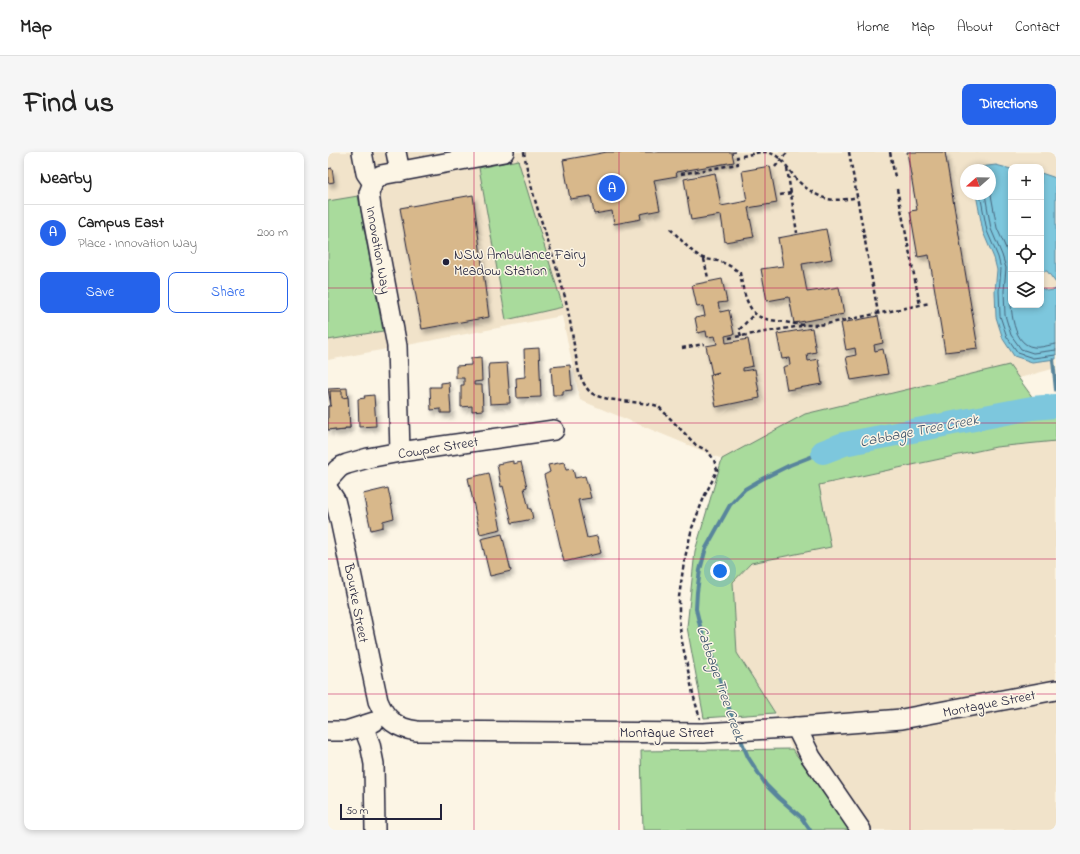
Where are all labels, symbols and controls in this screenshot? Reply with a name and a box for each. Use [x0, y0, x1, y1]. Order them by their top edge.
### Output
text: Map [20, 14, 52, 41]
text: Home [857, 17, 889, 38]
text: Map [911, 17, 935, 38]
text: About [957, 17, 993, 38]
text: Contact [1015, 17, 1060, 38]
text: Find us [24, 84, 114, 125]
button: Directions [962, 84, 1056, 125]
north arrow [960, 164, 996, 200]
map controls [1008, 164, 1044, 308]
button: + [1008, 164, 1044, 200]
text: Nearby [40, 166, 92, 191]
pin: A [599, 173, 625, 203]
button: − [1008, 200, 1044, 236]
street label: Innovation Way [359, 205, 396, 296]
text: Campus East [78, 212, 164, 234]
text: A [49, 223, 57, 242]
text: 200 m [257, 223, 288, 242]
text: Place · Innovation Way [78, 234, 197, 253]
button: locate [1008, 236, 1044, 272]
place label: NSW Ambulance Fairy Meadow Station [454, 245, 586, 282]
marker: NSW Ambulance Fairy Meadow Station [441, 257, 451, 267]
button: Save [40, 272, 160, 313]
button: Share [168, 272, 288, 313]
button: layers [1008, 272, 1044, 308]
water label: Cabbage Tree Creek [858, 408, 982, 454]
street label: Cowper Street [397, 432, 480, 465]
street label: Bourke Street [337, 561, 374, 645]
your location [710, 561, 730, 581]
water label: Cabbage Tree Creek [689, 623, 751, 745]
street label: Montague Street [941, 685, 1038, 725]
street label: Montague Street [620, 723, 714, 745]
scale bar [340, 802, 442, 821]
text: 50 m [346, 803, 368, 819]

